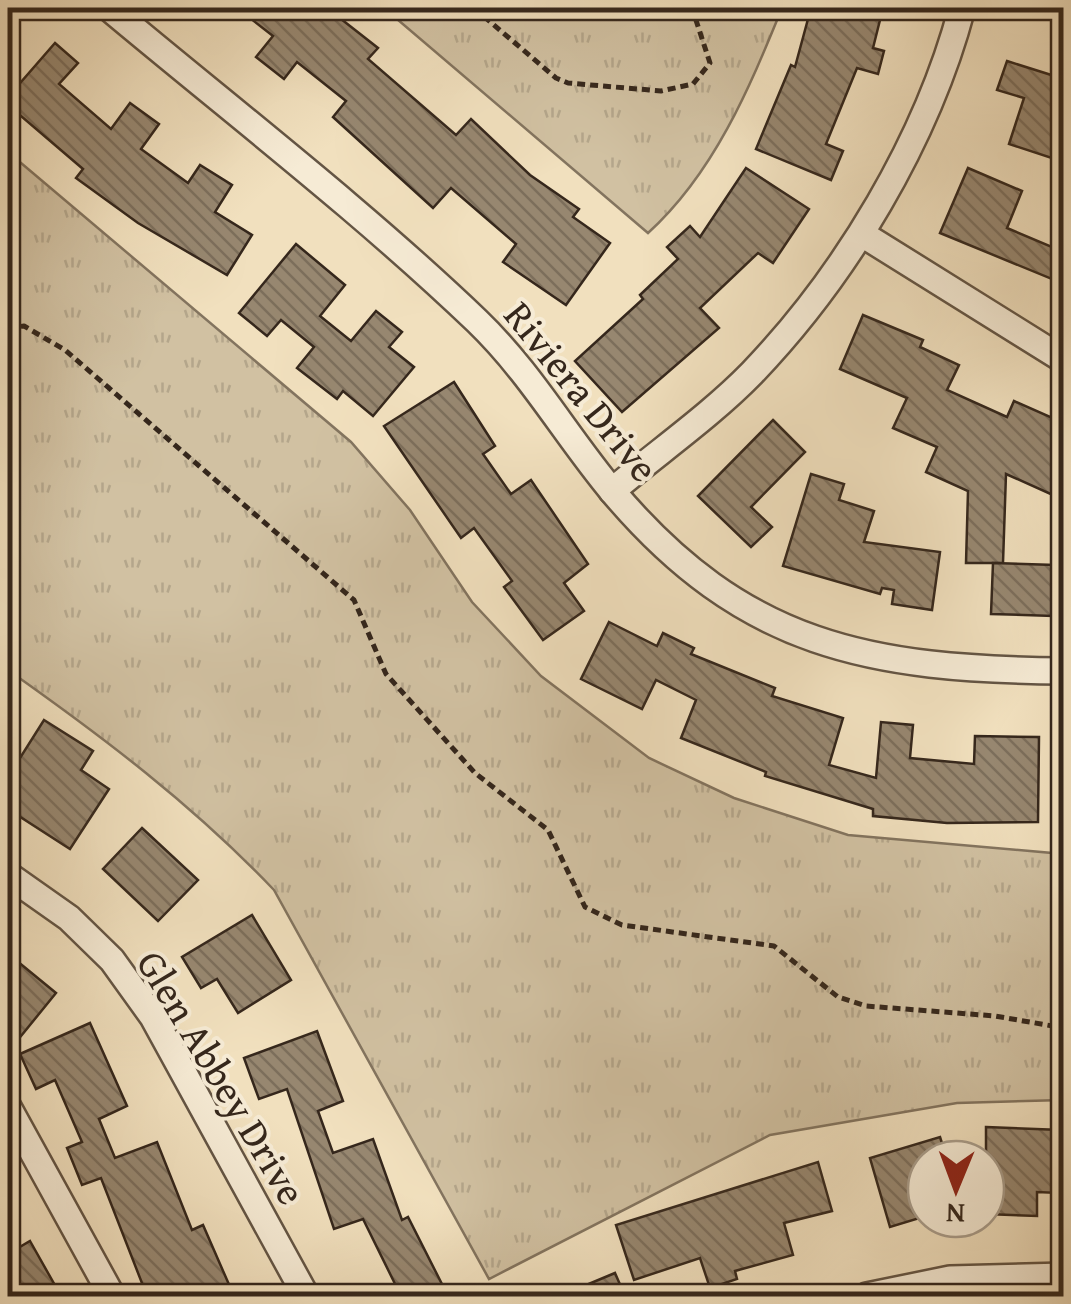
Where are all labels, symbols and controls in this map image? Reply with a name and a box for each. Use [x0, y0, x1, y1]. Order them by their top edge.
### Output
street label: Riviera Drive [491, 288, 673, 494]
street label: Glen Abbey Drive [123, 938, 321, 1216]
north arrow [906, 1139, 1006, 1239]
text: N [946, 1194, 965, 1235]

